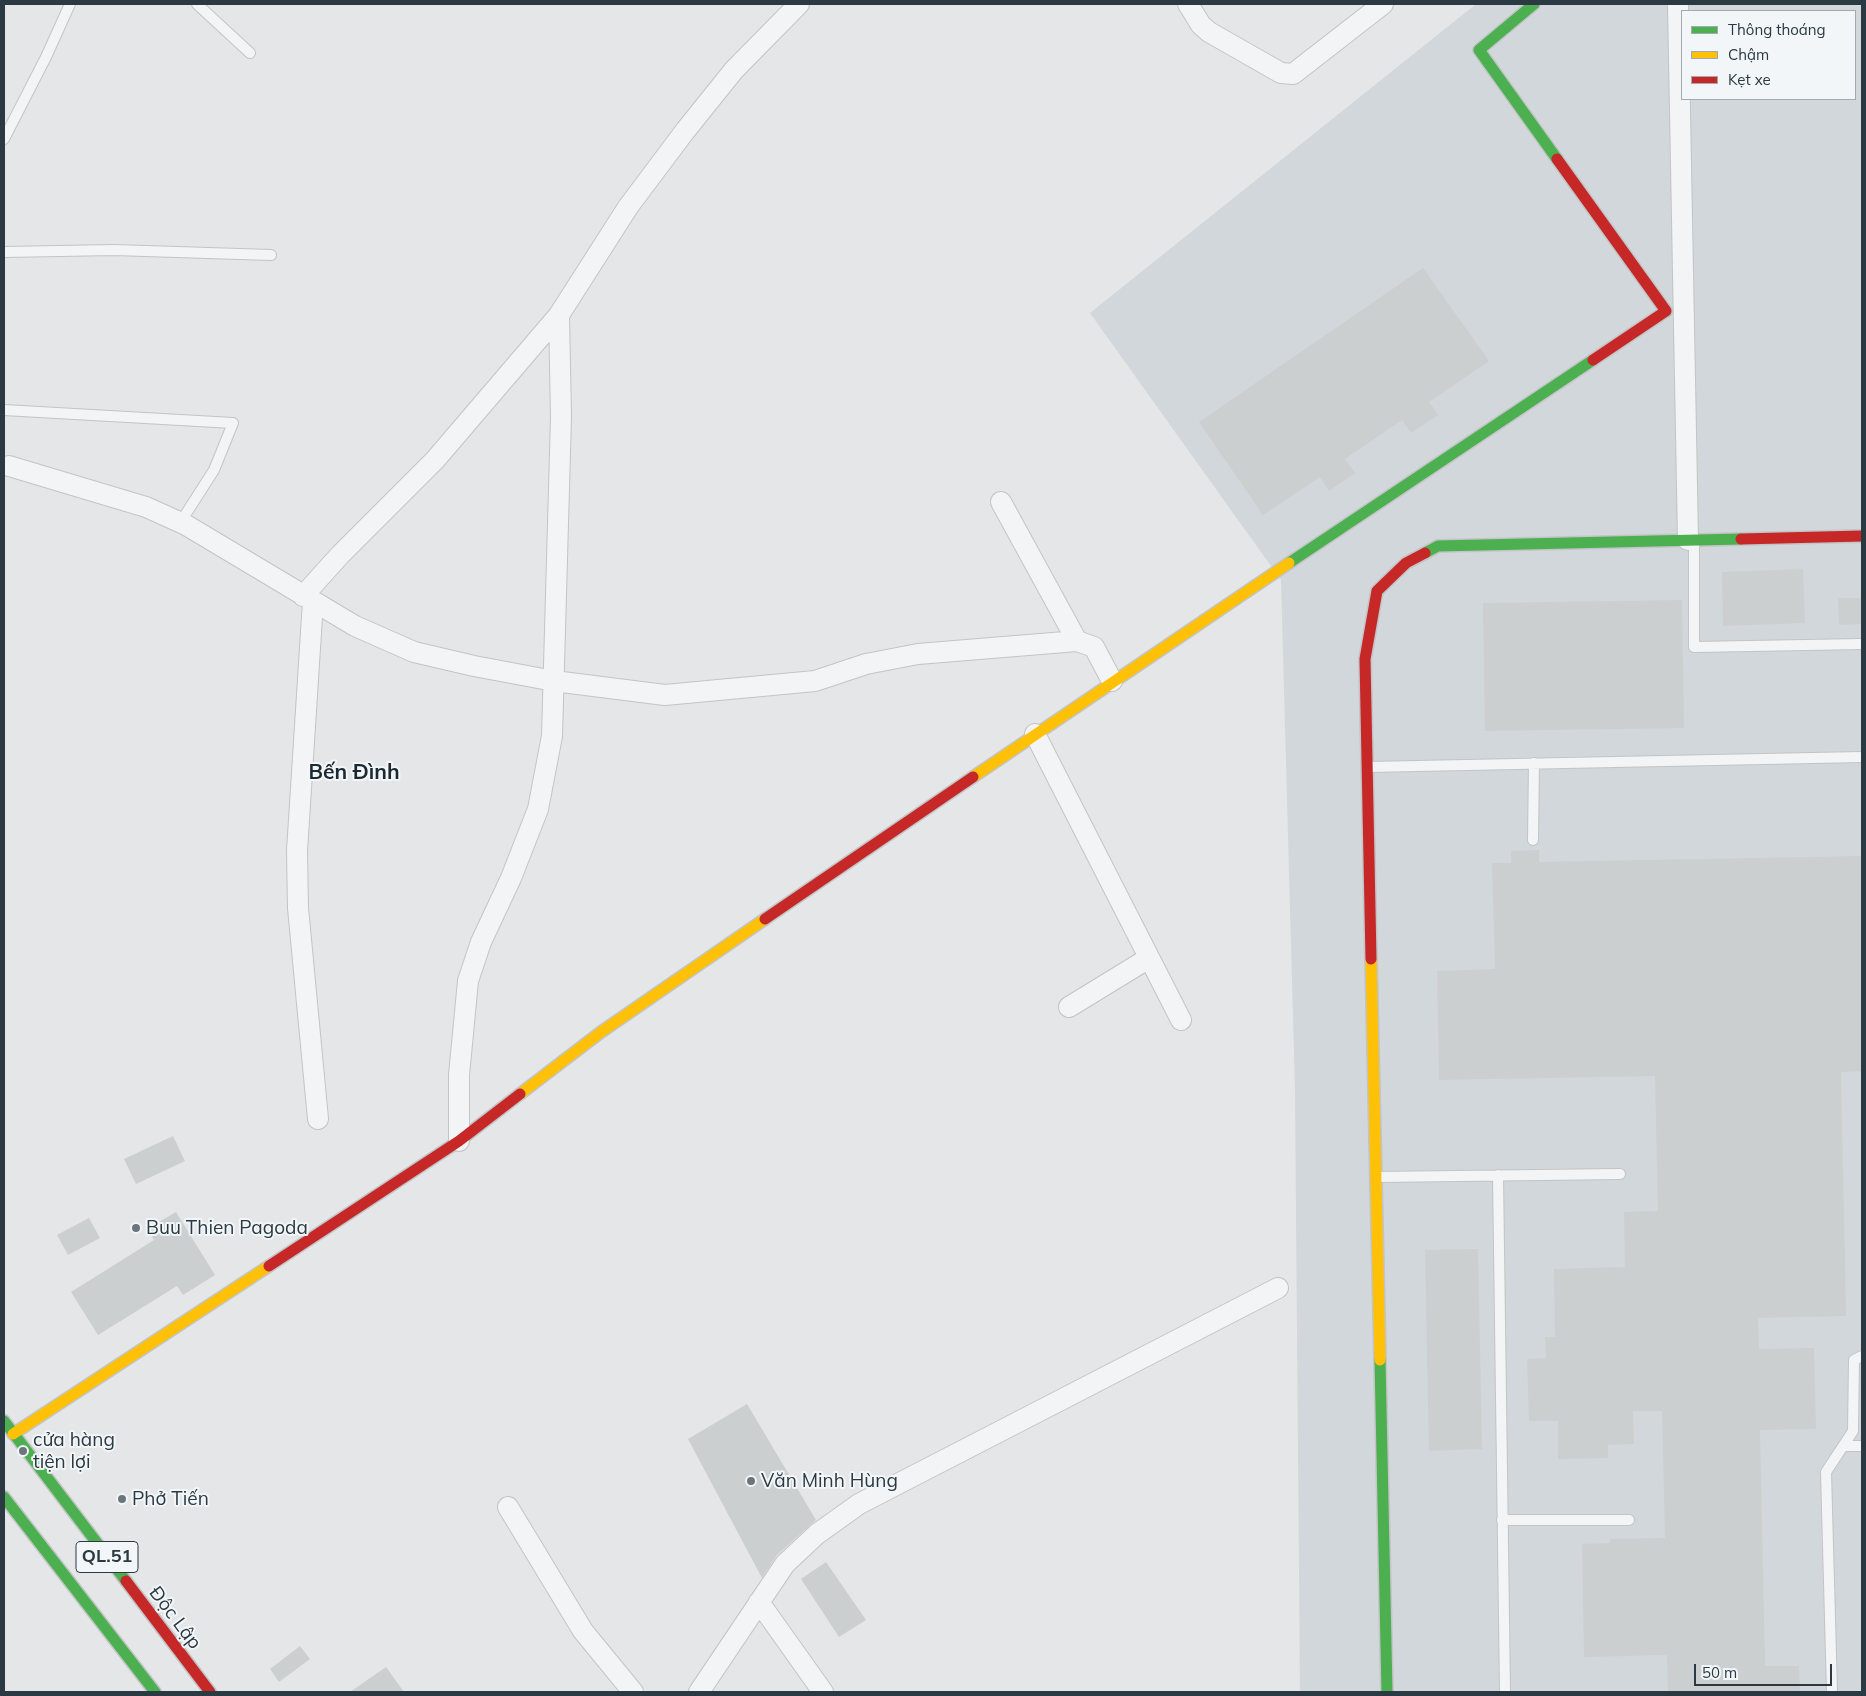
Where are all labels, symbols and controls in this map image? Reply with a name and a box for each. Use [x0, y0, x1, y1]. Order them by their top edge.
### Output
legend [1681, 10, 1856, 100]
text: Thông thoáng [1728, 20, 1826, 39]
text: Chậm [1728, 45, 1769, 64]
text: Kẹt xe [1728, 70, 1771, 89]
district label: Bến Đình [308, 760, 400, 786]
place label: Buu Thien Pagoda [146, 1217, 308, 1239]
marker: Buu Thien Pagoda [130, 1222, 142, 1234]
place label: cửa hàng tiện lợi [33, 1429, 115, 1473]
marker: cửa hàng tiện lợi [17, 1445, 29, 1457]
place label: Văn Minh Hùng [761, 1470, 898, 1492]
marker: Văn Minh Hùng [745, 1475, 757, 1487]
place label: Phở Tiến [132, 1488, 209, 1510]
marker: Phở Tiến [116, 1493, 128, 1505]
road number: QL.51 [76, 1541, 138, 1572]
street label: Độc Lập [144, 1582, 206, 1654]
scale bar [1696, 1654, 1834, 1686]
text: 50 m [1702, 1663, 1737, 1682]

